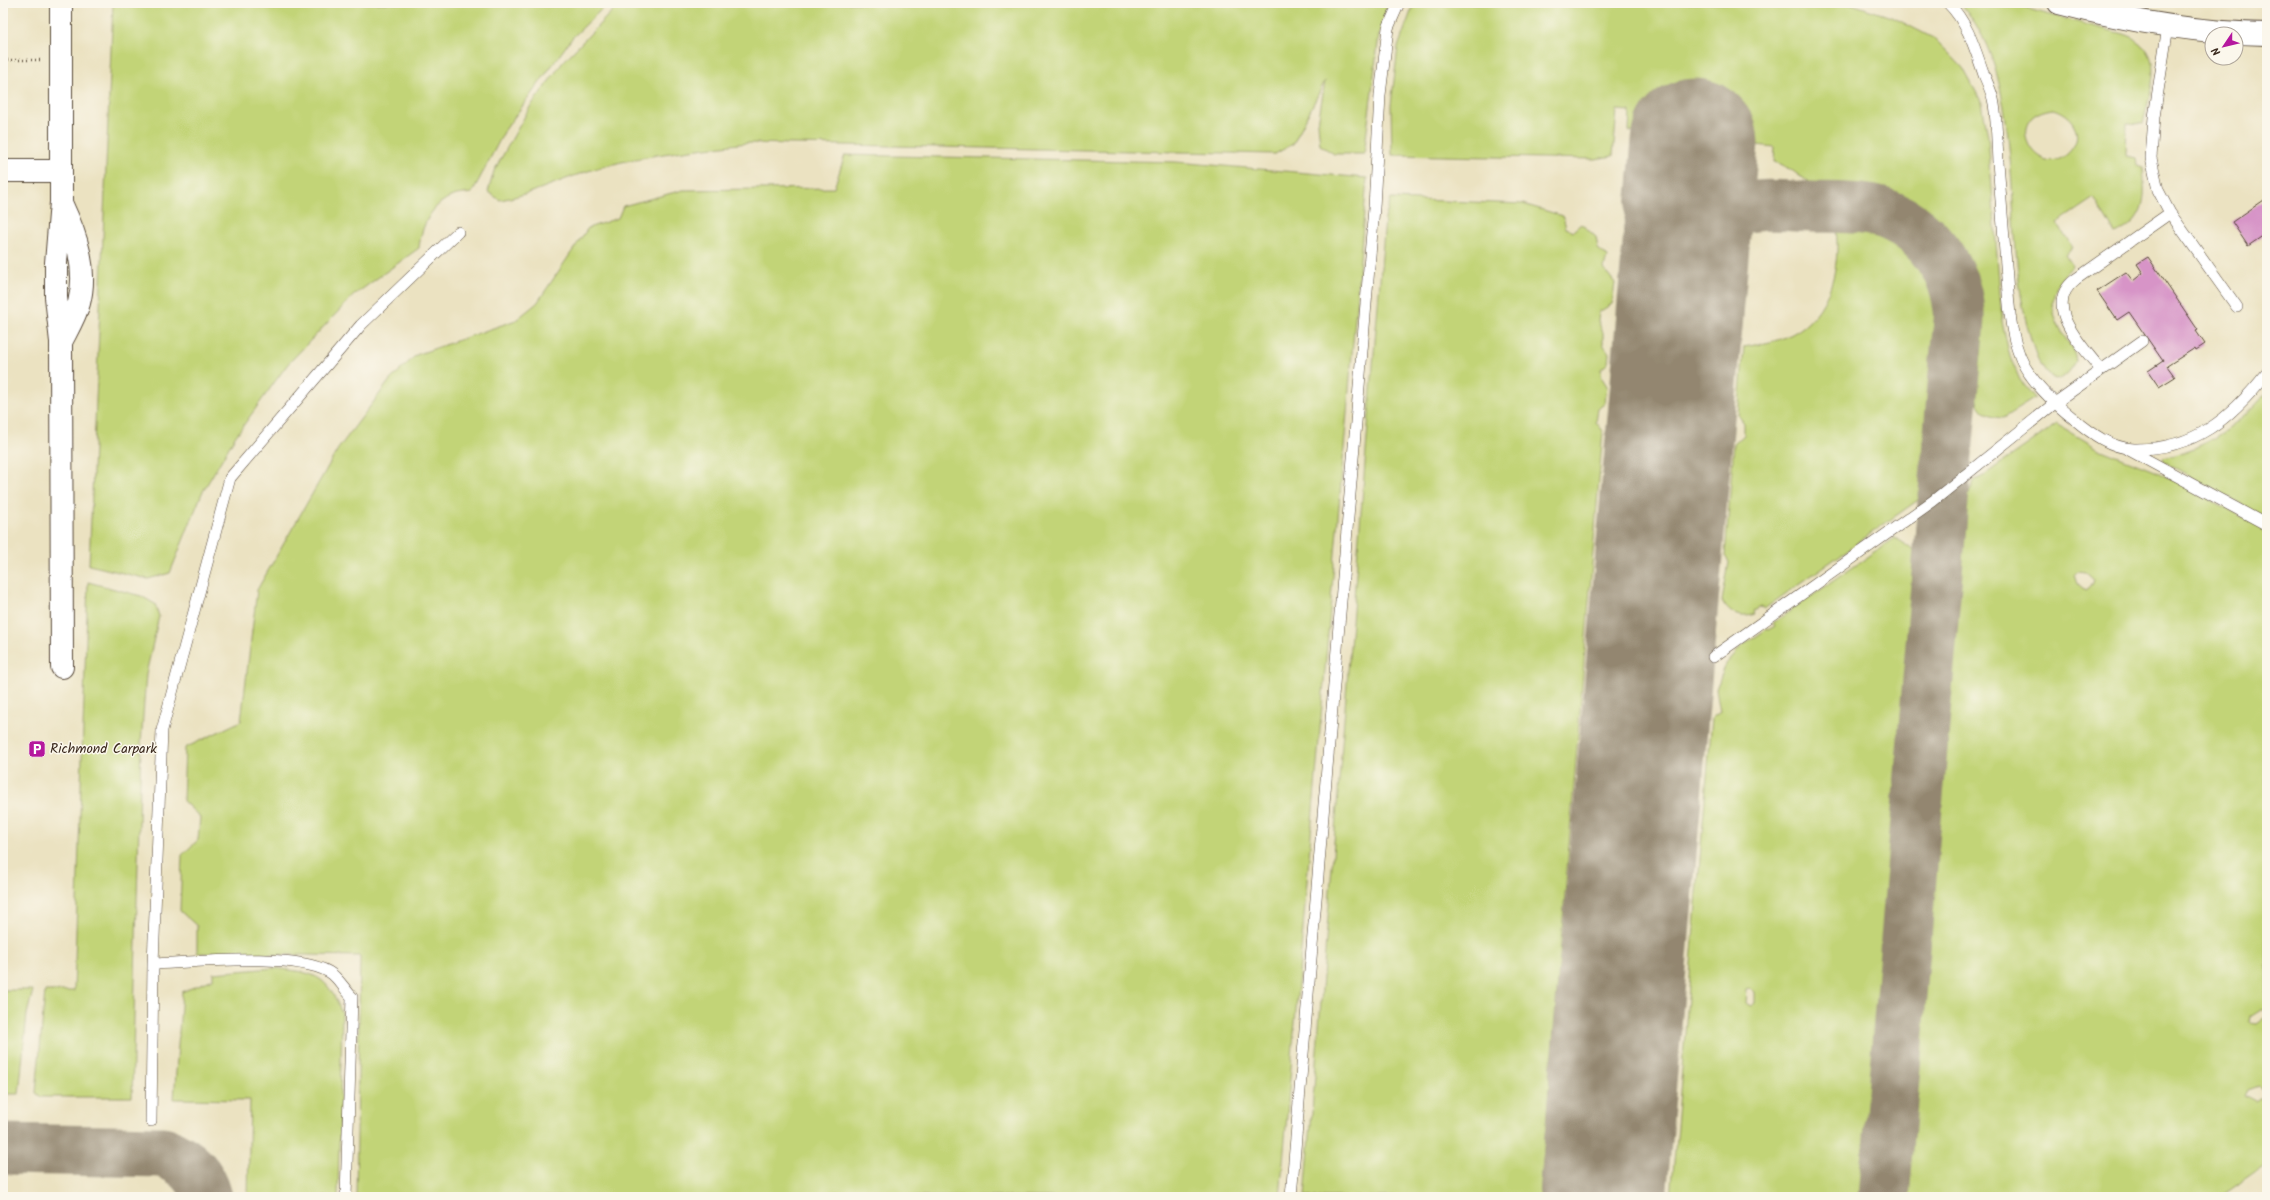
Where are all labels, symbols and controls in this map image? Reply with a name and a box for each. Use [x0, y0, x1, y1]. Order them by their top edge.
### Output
north arrow [2204, 26, 2244, 66]
text: N [2207, 43, 2226, 59]
place label: Richmond Carpark [50, 738, 157, 760]
parking icon: Richmond Carpark [27, 739, 47, 759]

